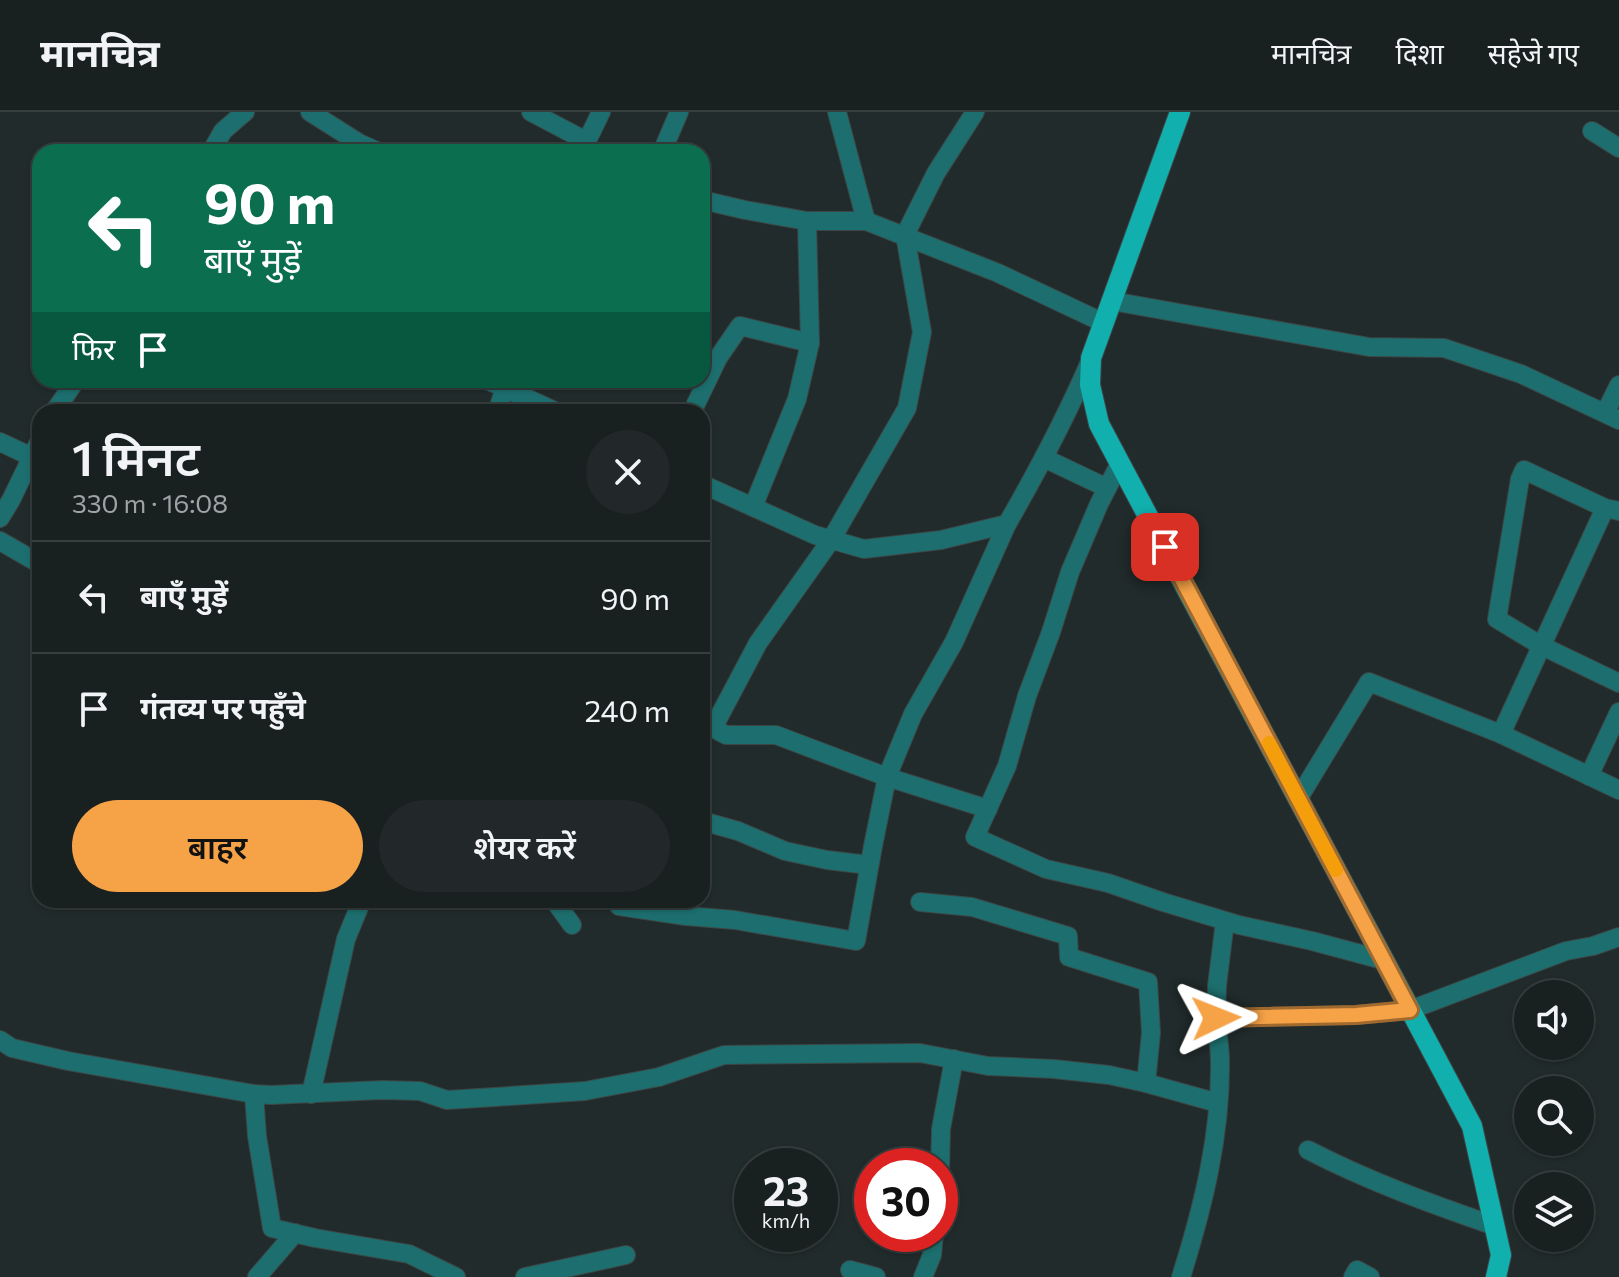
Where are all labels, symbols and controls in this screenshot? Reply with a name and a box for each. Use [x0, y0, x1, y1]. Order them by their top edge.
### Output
text: मानचित्र [40, 28, 160, 75]
text: मानचित्र [1271, 36, 1351, 70]
text: दिशा [1395, 36, 1444, 70]
text: सहेजे गए [1488, 36, 1579, 70]
text: 90 m [204, 167, 335, 236]
icon: left [72, 176, 176, 280]
text: बाएँ मुड़ें [204, 236, 301, 280]
icon: arrive [131, 328, 175, 372]
text: फिर [72, 329, 115, 366]
text: 1 मिनट [72, 427, 200, 486]
button: close [586, 430, 670, 514]
text: 330 m · 16:08 [72, 487, 228, 518]
pin [1131, 513, 1199, 581]
icon: arrive [1143, 525, 1187, 569]
icon: left [72, 575, 116, 619]
text: बाएँ मुड़ें [140, 576, 228, 613]
text: 90 m [600, 579, 670, 616]
icon: arrive [72, 687, 116, 731]
text: गंतव्य पर पहुँचे [140, 688, 306, 725]
text: 240 m [584, 691, 670, 728]
button: बाहर [72, 800, 363, 892]
button: शेयर करें [379, 800, 670, 892]
position arrow [1174, 976, 1258, 1060]
map controls [1514, 980, 1594, 1252]
button: sound [1514, 980, 1594, 1060]
button: search [1514, 1076, 1594, 1156]
speed limit sign: 30 [854, 1148, 958, 1252]
text: 23 [763, 1165, 809, 1214]
button: layers [1514, 1172, 1594, 1252]
text: km/h [762, 1208, 810, 1232]

